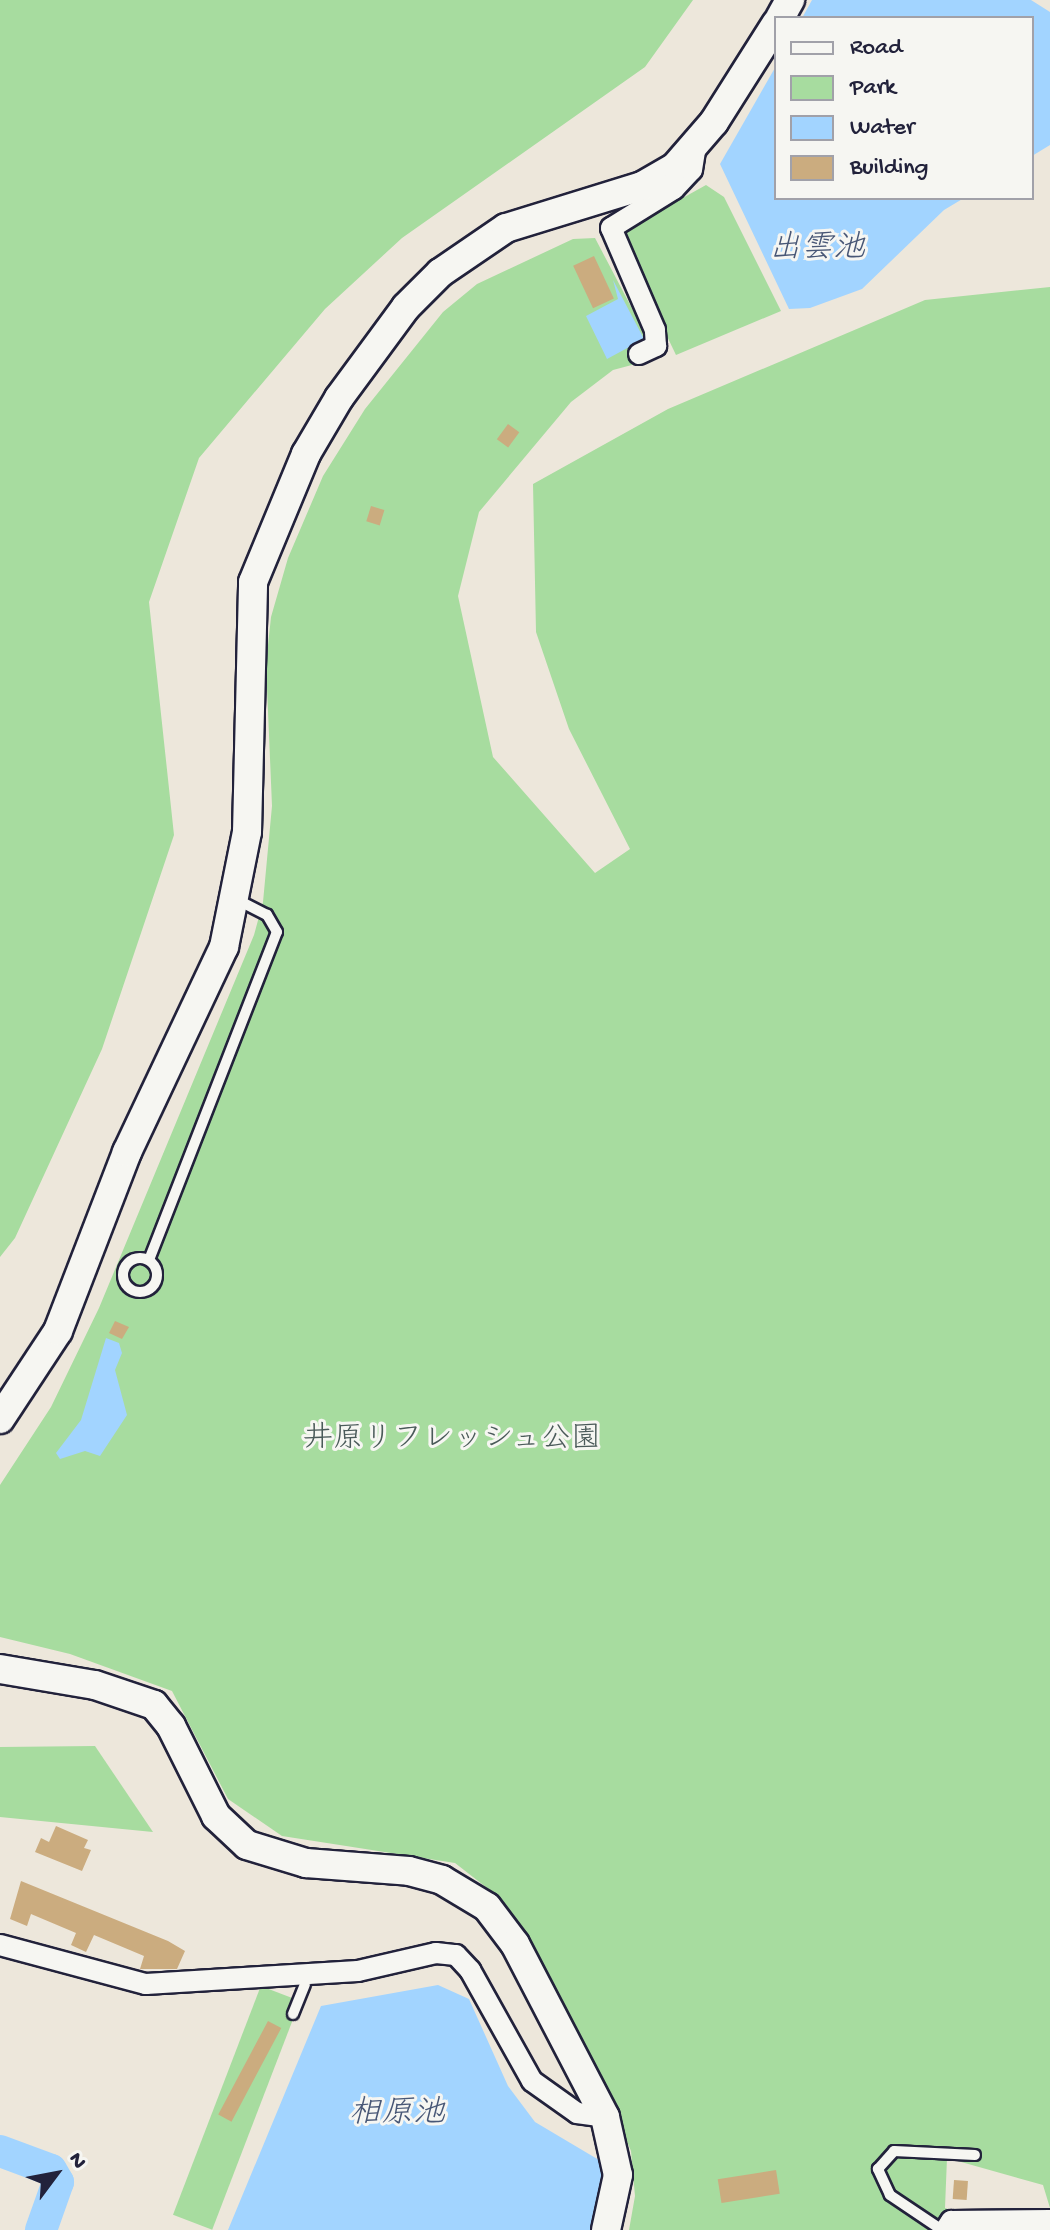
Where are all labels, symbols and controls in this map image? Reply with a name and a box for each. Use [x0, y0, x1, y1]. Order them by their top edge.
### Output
legend [774, 16, 1034, 200]
text: Road [850, 34, 902, 63]
text: Park [850, 74, 896, 103]
text: Water [850, 114, 914, 143]
text: Building [850, 154, 928, 183]
water label: 出雲池 [769, 231, 865, 269]
park label: 井原リフレッシュ公園 [302, 1423, 602, 1459]
water label: 相原池 [349, 2096, 445, 2134]
north arrow [16, 2134, 96, 2214]
text: N [62, 2148, 91, 2174]

